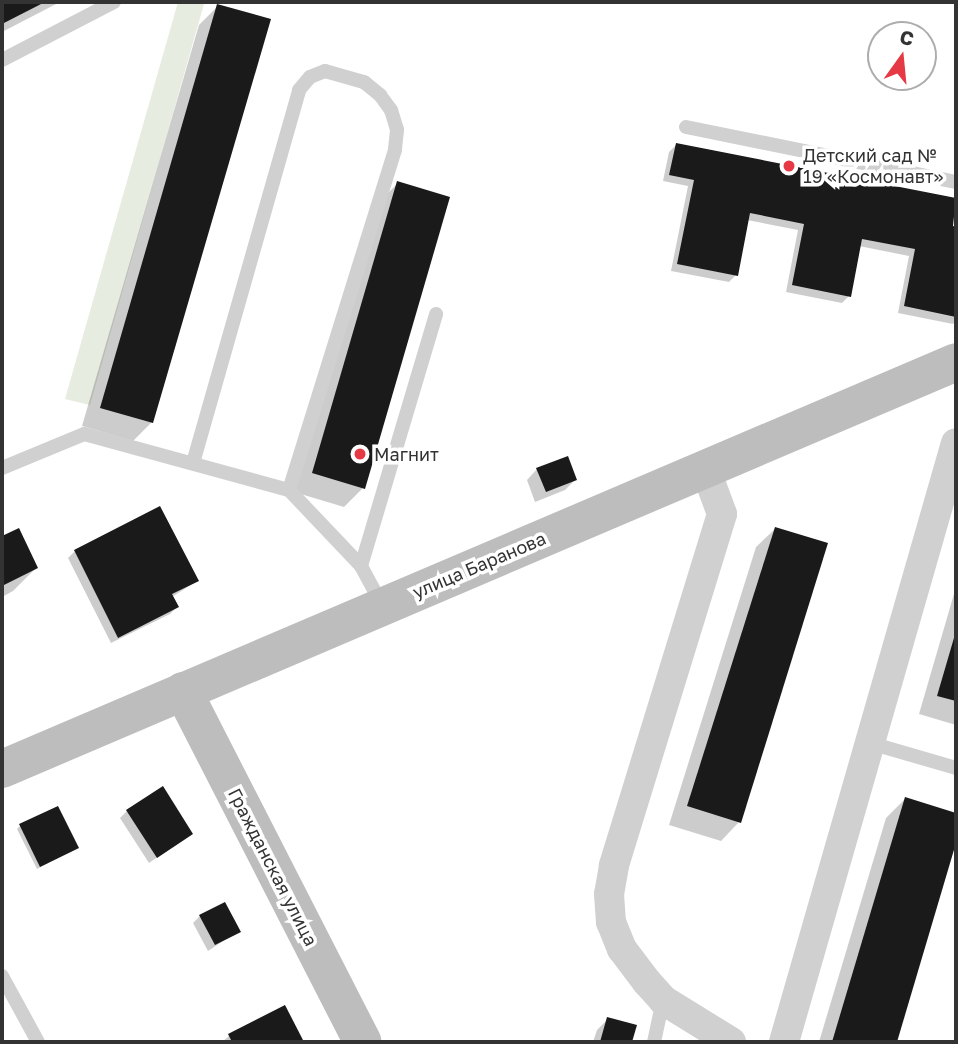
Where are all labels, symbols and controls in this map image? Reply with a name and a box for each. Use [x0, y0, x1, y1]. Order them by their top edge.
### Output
north arrow [867, 21, 937, 91]
text: С [898, 24, 917, 50]
place label: Детский сад № 19 «Космонавт» [803, 145, 943, 188]
marker: Детский сад № 19 «Космонавт» [781, 158, 797, 174]
place label: Магнит [374, 443, 439, 465]
marker: Магнит [352, 446, 368, 462]
street label: улица Баранова [409, 527, 549, 603]
street label: Гражданская улица [224, 785, 322, 949]

